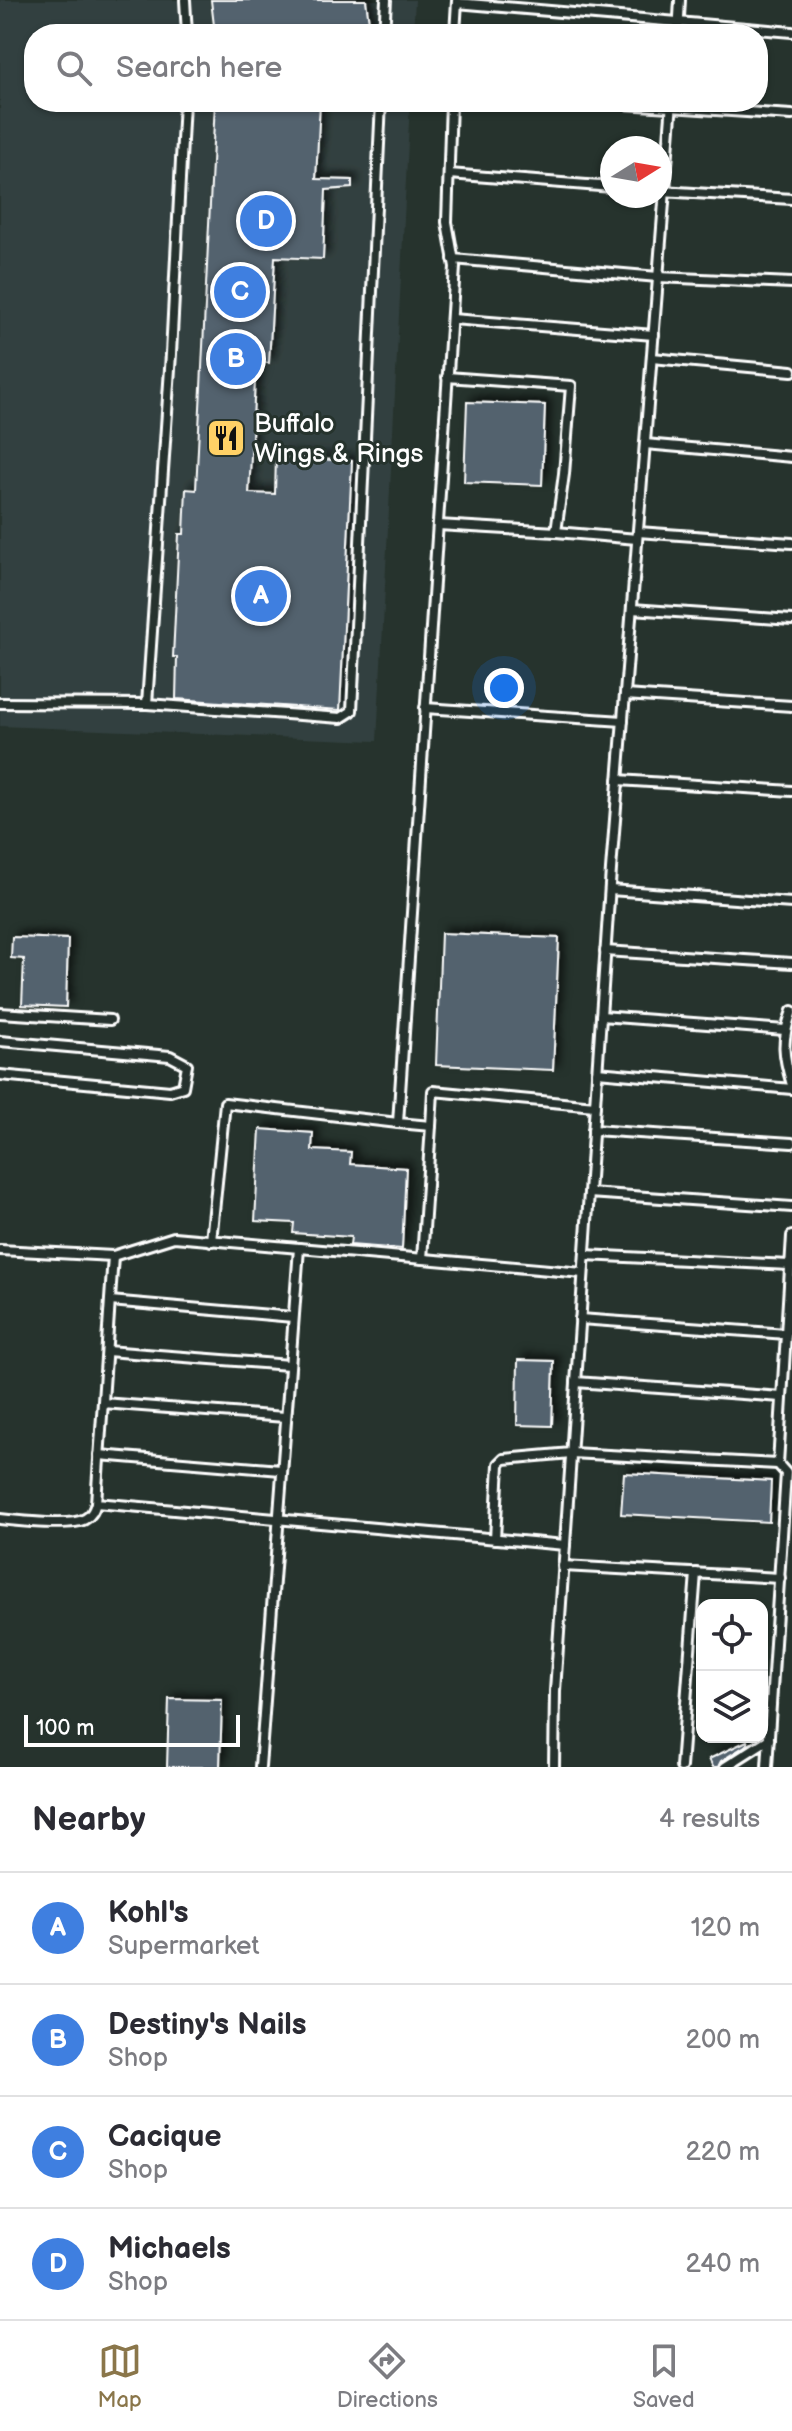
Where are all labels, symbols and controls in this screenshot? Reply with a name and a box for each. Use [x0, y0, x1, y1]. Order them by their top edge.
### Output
search box [24, 24, 768, 112]
icon: search [52, 46, 96, 90]
text: Search here [116, 50, 282, 86]
north arrow [600, 136, 672, 208]
pin: D [240, 191, 292, 251]
pin: C [214, 262, 266, 322]
pin: B [210, 329, 262, 389]
place label: Buffalo Wings & Rings [254, 409, 424, 470]
restaurant icon: Buffalo Wings & Rings [205, 417, 247, 459]
pin: A [235, 566, 287, 626]
your location [484, 668, 524, 708]
map controls [696, 1599, 768, 1743]
button: locate [696, 1599, 768, 1671]
button: layers [696, 1671, 768, 1743]
scale bar [24, 1711, 240, 1747]
text: 100 m [36, 1715, 95, 1742]
text: Nearby [32, 1799, 146, 1840]
text: 4 results [659, 1804, 760, 1835]
text: Kohl's [108, 1895, 188, 1931]
text: A [50, 1913, 66, 1944]
text: 120 m [691, 1913, 760, 1944]
text: Supermarket [108, 1931, 259, 1962]
text: Destiny's Nails [108, 2007, 307, 2043]
text: B [49, 2025, 67, 2056]
text: 200 m [686, 2025, 760, 2056]
text: Shop [108, 2043, 168, 2074]
text: Cacique [108, 2119, 222, 2155]
text: C [49, 2137, 67, 2168]
text: 220 m [686, 2137, 760, 2168]
text: Shop [108, 2155, 168, 2186]
text: Michaels [108, 2231, 231, 2267]
text: D [49, 2249, 67, 2280]
text: 240 m [685, 2249, 760, 2280]
text: Shop [108, 2267, 168, 2298]
tab: Map [97, 2339, 142, 2414]
tab: Directions [337, 2339, 438, 2414]
tab: Saved [633, 2339, 695, 2414]

